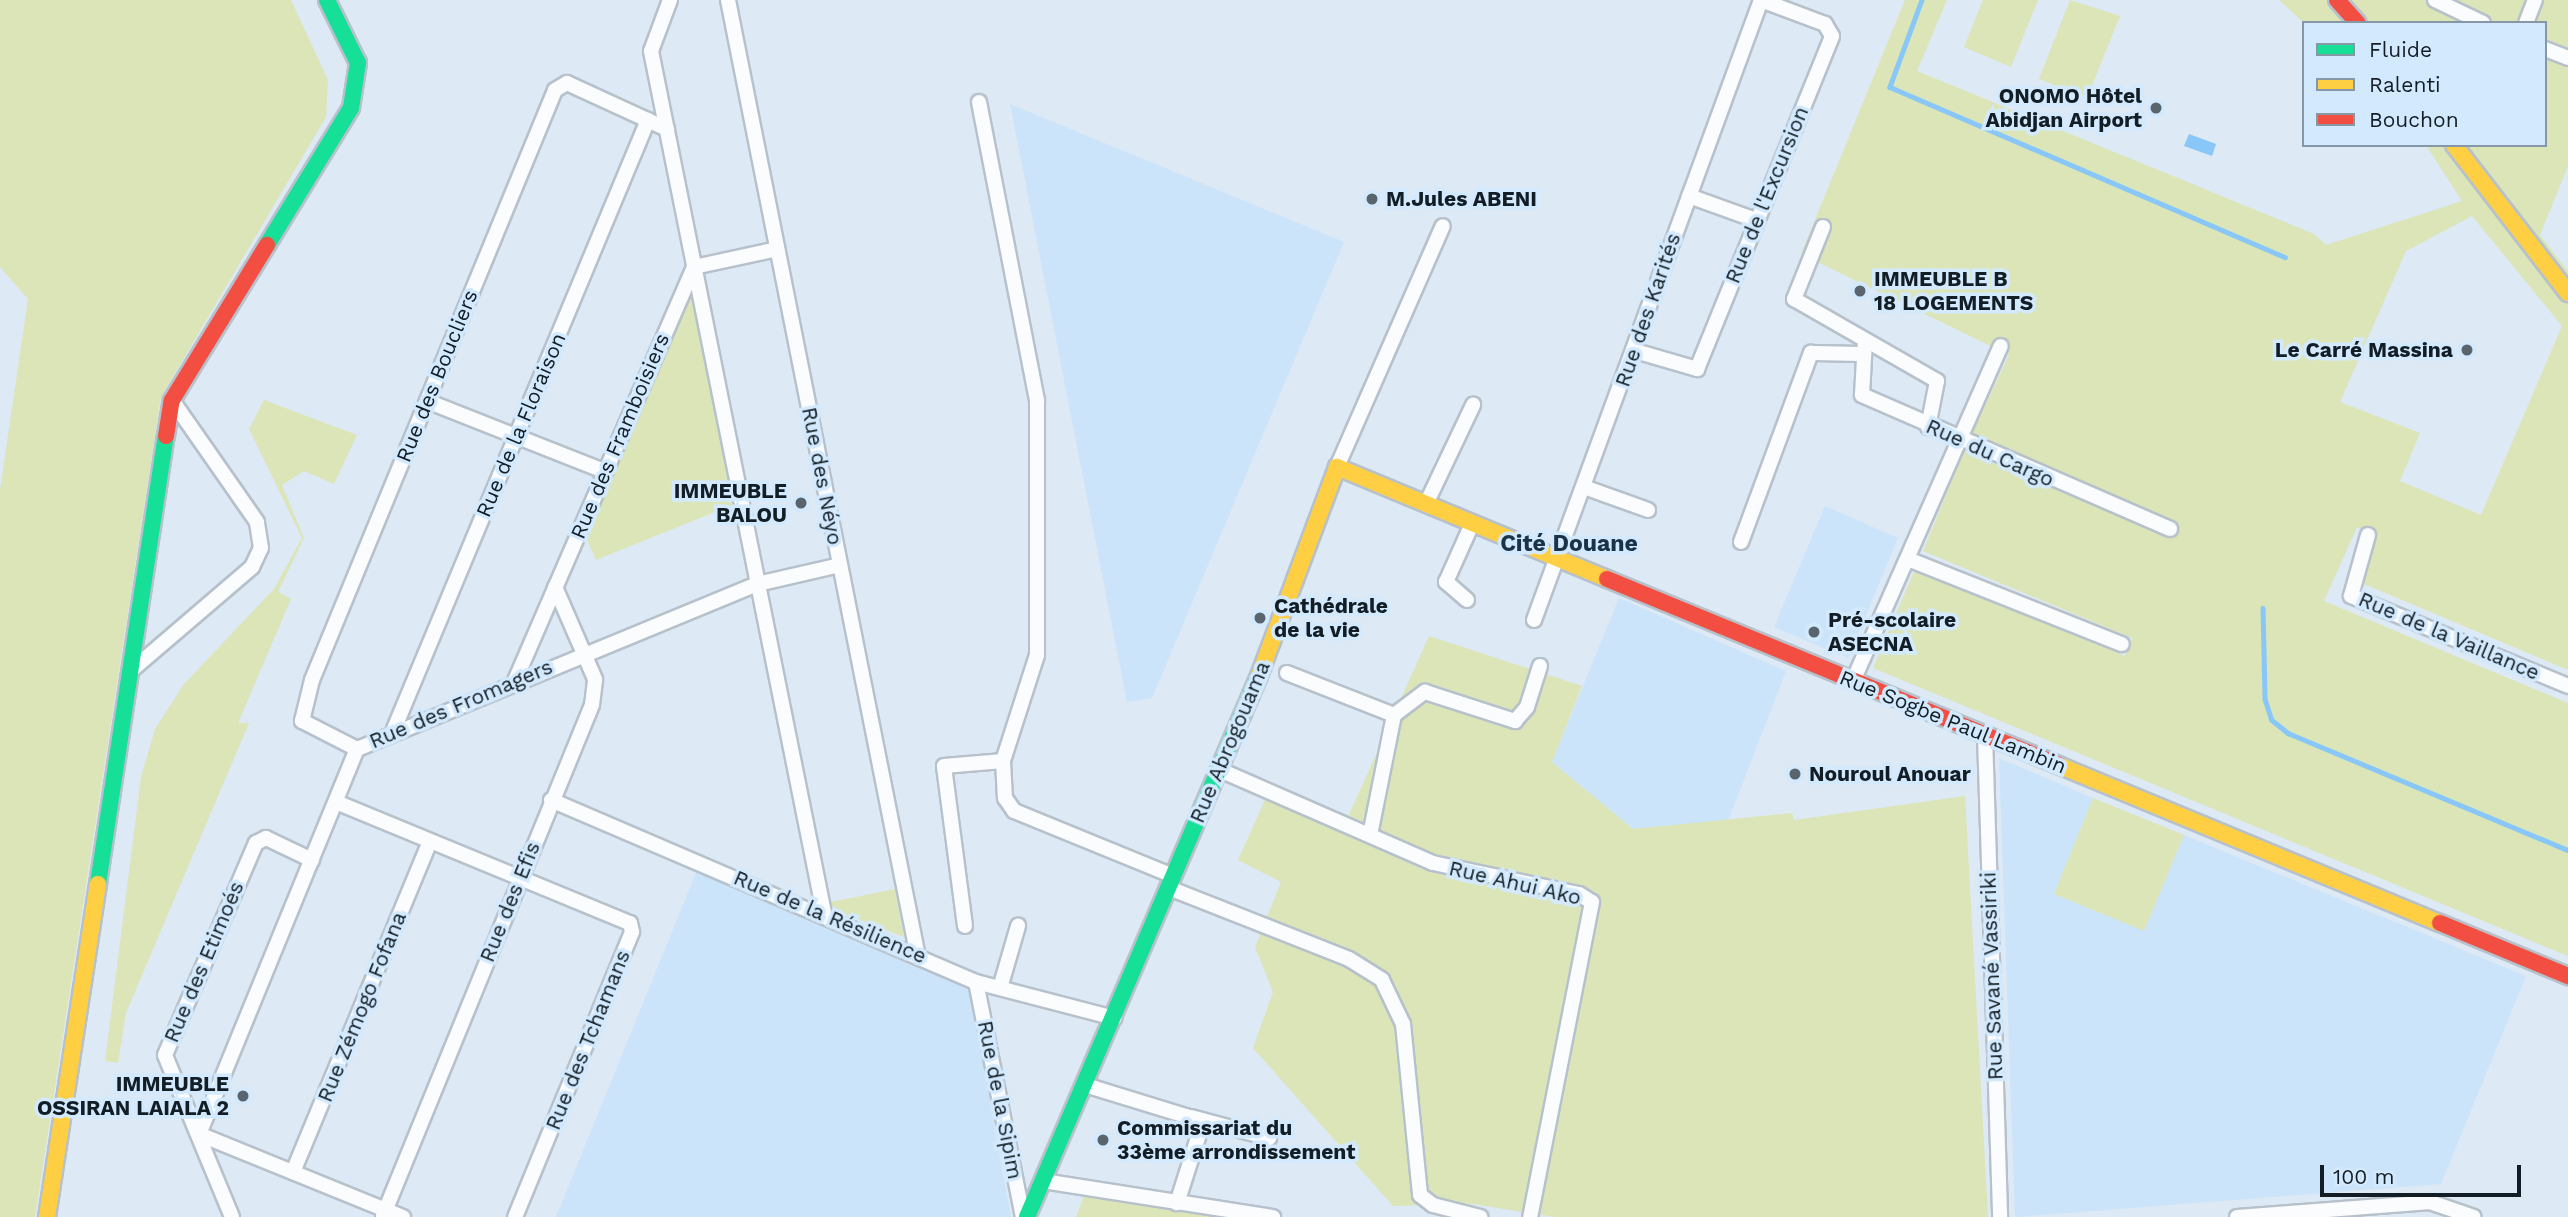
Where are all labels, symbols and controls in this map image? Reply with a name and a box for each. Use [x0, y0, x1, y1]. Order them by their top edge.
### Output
legend [2302, 21, 2547, 147]
text: Fluide [2369, 37, 2432, 62]
text: Ralenti [2369, 72, 2441, 97]
place label: ONOMO Hôtel Abidjan Airport [1985, 83, 2142, 133]
marker: ONOMO Hôtel Abidjan Airport [2148, 100, 2164, 116]
street label: Rue de l'Excursion [1720, 103, 1814, 287]
text: Bouchon [2369, 107, 2459, 132]
place label: M.Jules ABENI [1386, 186, 1537, 212]
marker: M.Jules ABENI [1364, 191, 1380, 207]
street label: Rue des Karités [1610, 230, 1686, 390]
place label: IMMEUBLE B 18 LOGEMENTS [1874, 266, 2033, 316]
marker: IMMEUBLE B 18 LOGEMENTS [1852, 283, 1868, 299]
street label: Rue des Boucliers [391, 286, 483, 466]
street label: Rue de la Floraison [471, 329, 571, 521]
street label: Rue des Framboisiers [565, 329, 675, 543]
place label: Le Carré Massina [2275, 337, 2453, 363]
marker: Le Carré Massina [2459, 342, 2475, 358]
street label: Rue des Néyo [796, 405, 848, 547]
street label: Rue du Cargo [1922, 414, 2058, 492]
place label: IMMEUBLE BALOU [674, 478, 787, 528]
marker: IMMEUBLE BALOU [793, 495, 809, 511]
district label: Cité Douane [1500, 530, 1638, 558]
street label: Rue de la Vaillance [2354, 586, 2544, 686]
place label: Cathédrale de la vie [1274, 593, 1388, 643]
place label: Pré-scolaire ASECNA [1828, 607, 1956, 657]
marker: Cathédrale de la vie [1252, 610, 1268, 626]
marker: Pré-scolaire ASECNA [1806, 624, 1822, 640]
street label: Rue des Fromagers [366, 654, 556, 754]
street label: Rue Abrogouama [1184, 657, 1276, 827]
street label: Rue Sogbe Paul Lambin [1836, 665, 2070, 779]
place label: Nouroul Anouar [1809, 761, 1971, 787]
marker: Nouroul Anouar [1787, 766, 1803, 782]
street label: Rue des Efis [474, 838, 546, 966]
street label: Rue Ahui Ako [1446, 855, 1584, 911]
street label: Rue de la Résilience [730, 865, 930, 969]
street label: Rue Savané Vassiriki [1976, 871, 2008, 1081]
street label: Rue des Etimoés [159, 878, 249, 1046]
street label: Rue Zémogo Fofana [312, 908, 412, 1106]
street label: Rue des Tchamans [540, 946, 636, 1134]
street label: Rue de la Sipim [972, 1018, 1028, 1182]
place label: IMMEUBLE OSSIRAN LAIALA 2 [36, 1071, 229, 1121]
marker: IMMEUBLE OSSIRAN LAIALA 2 [235, 1088, 251, 1104]
place label: Commissariat du 33ème arrondissement [1117, 1115, 1355, 1165]
marker: Commissariat du 33ème arrondissement [1095, 1132, 1111, 1148]
scale bar [2323, 1150, 2524, 1194]
text: 100 m [2333, 1164, 2395, 1189]

